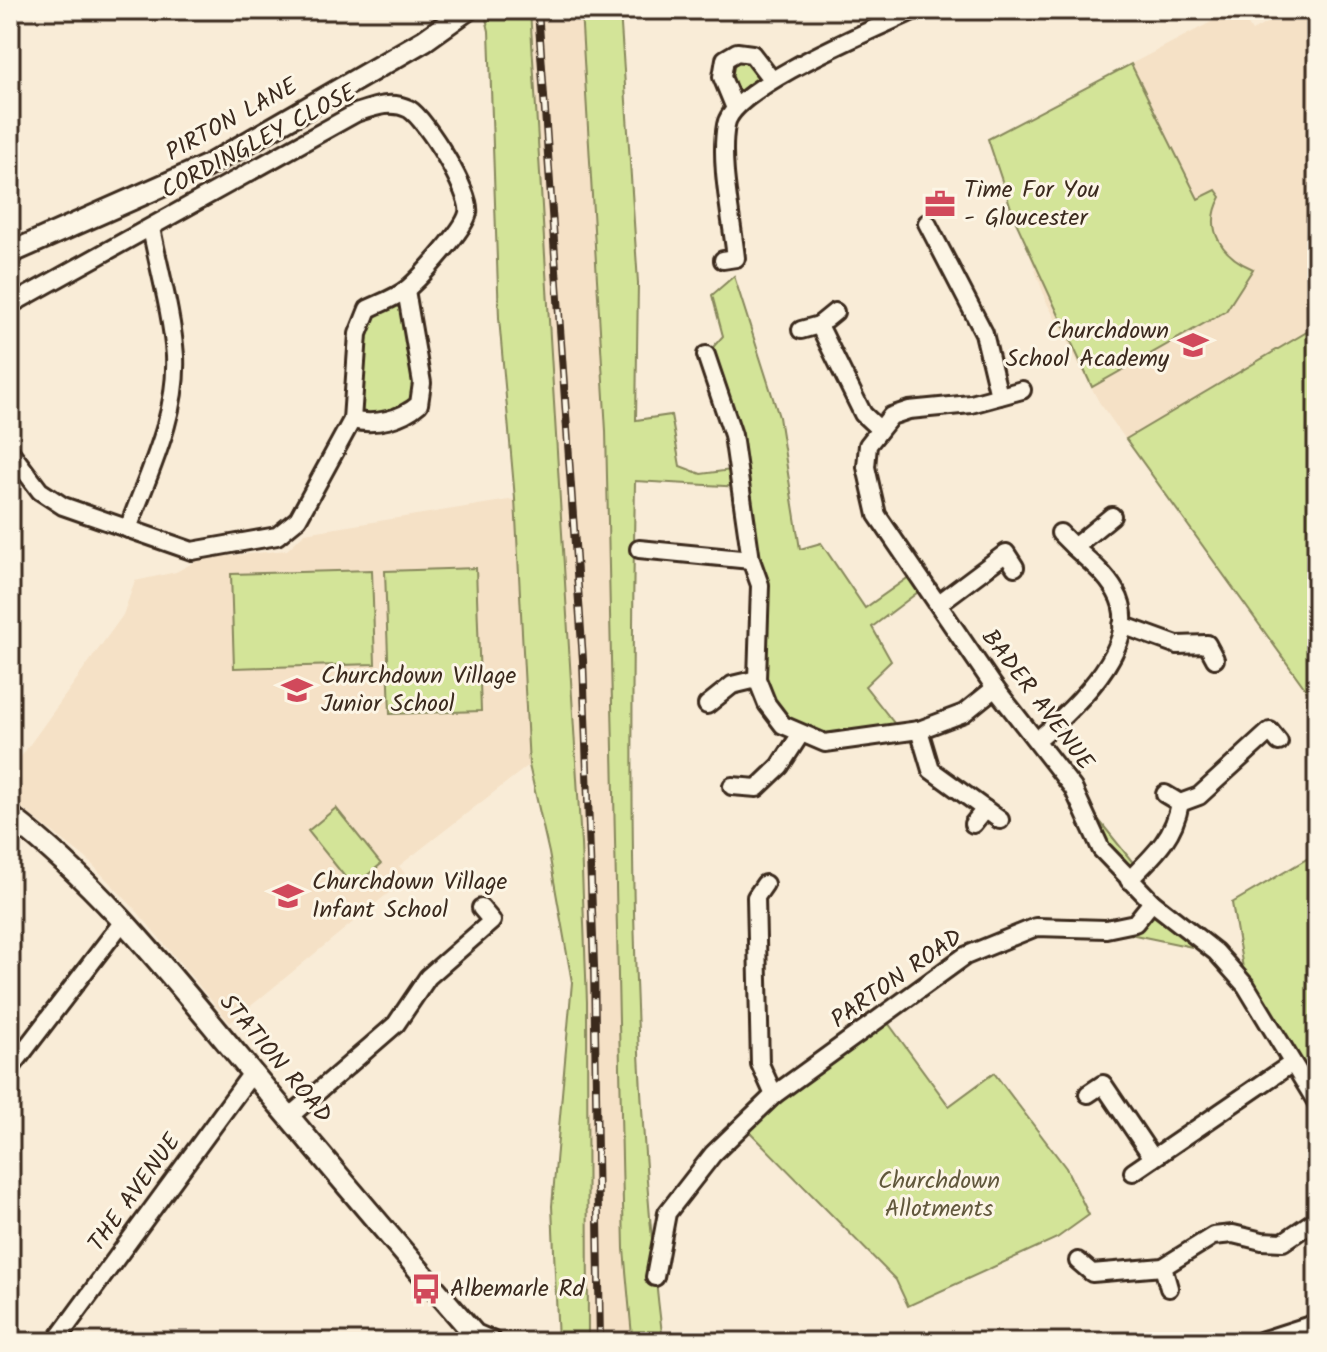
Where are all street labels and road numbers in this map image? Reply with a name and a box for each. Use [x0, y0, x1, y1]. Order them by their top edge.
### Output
street label: PIRTON LANE [159, 67, 306, 172]
street label: CORDINGLEY CLOSE [154, 74, 365, 210]
street label: BADER AVENUE [971, 621, 1104, 780]
street label: PARTON ROAD [823, 919, 971, 1039]
street label: STATION ROAD [209, 985, 341, 1133]
street label: THE AVENUE [78, 1125, 192, 1261]

